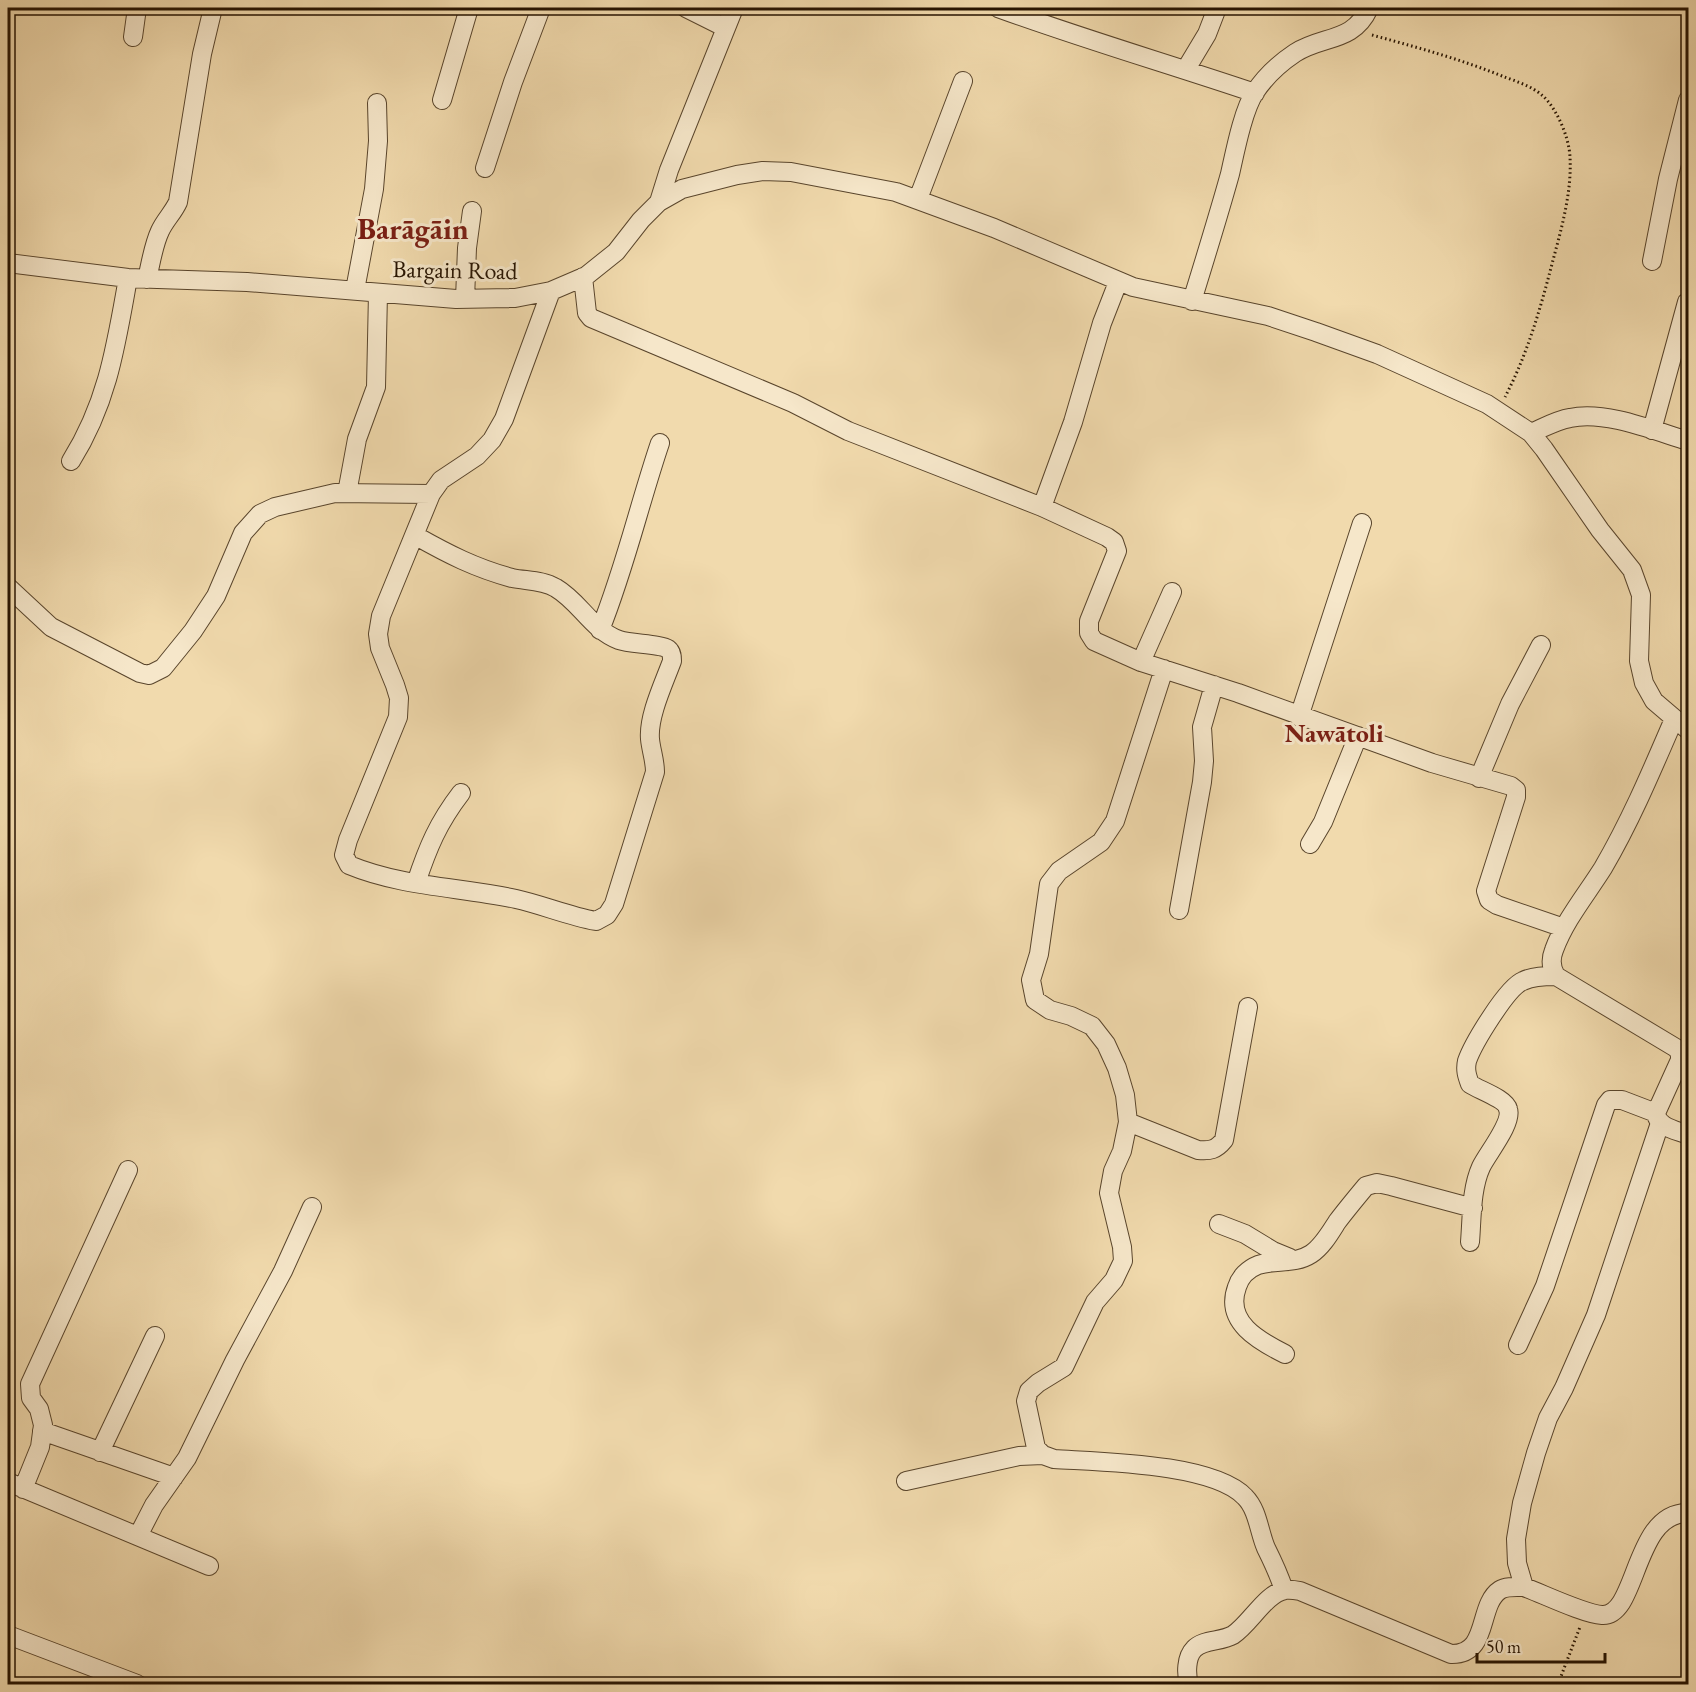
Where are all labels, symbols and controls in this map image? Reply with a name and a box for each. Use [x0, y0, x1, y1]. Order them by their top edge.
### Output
district label: Barāgāin [357, 209, 469, 248]
street label: Bargain Road [392, 253, 519, 286]
district label: Nawātoli [1284, 716, 1384, 750]
scale bar [1477, 1626, 1604, 1664]
text: 50 m [1486, 1635, 1521, 1658]

